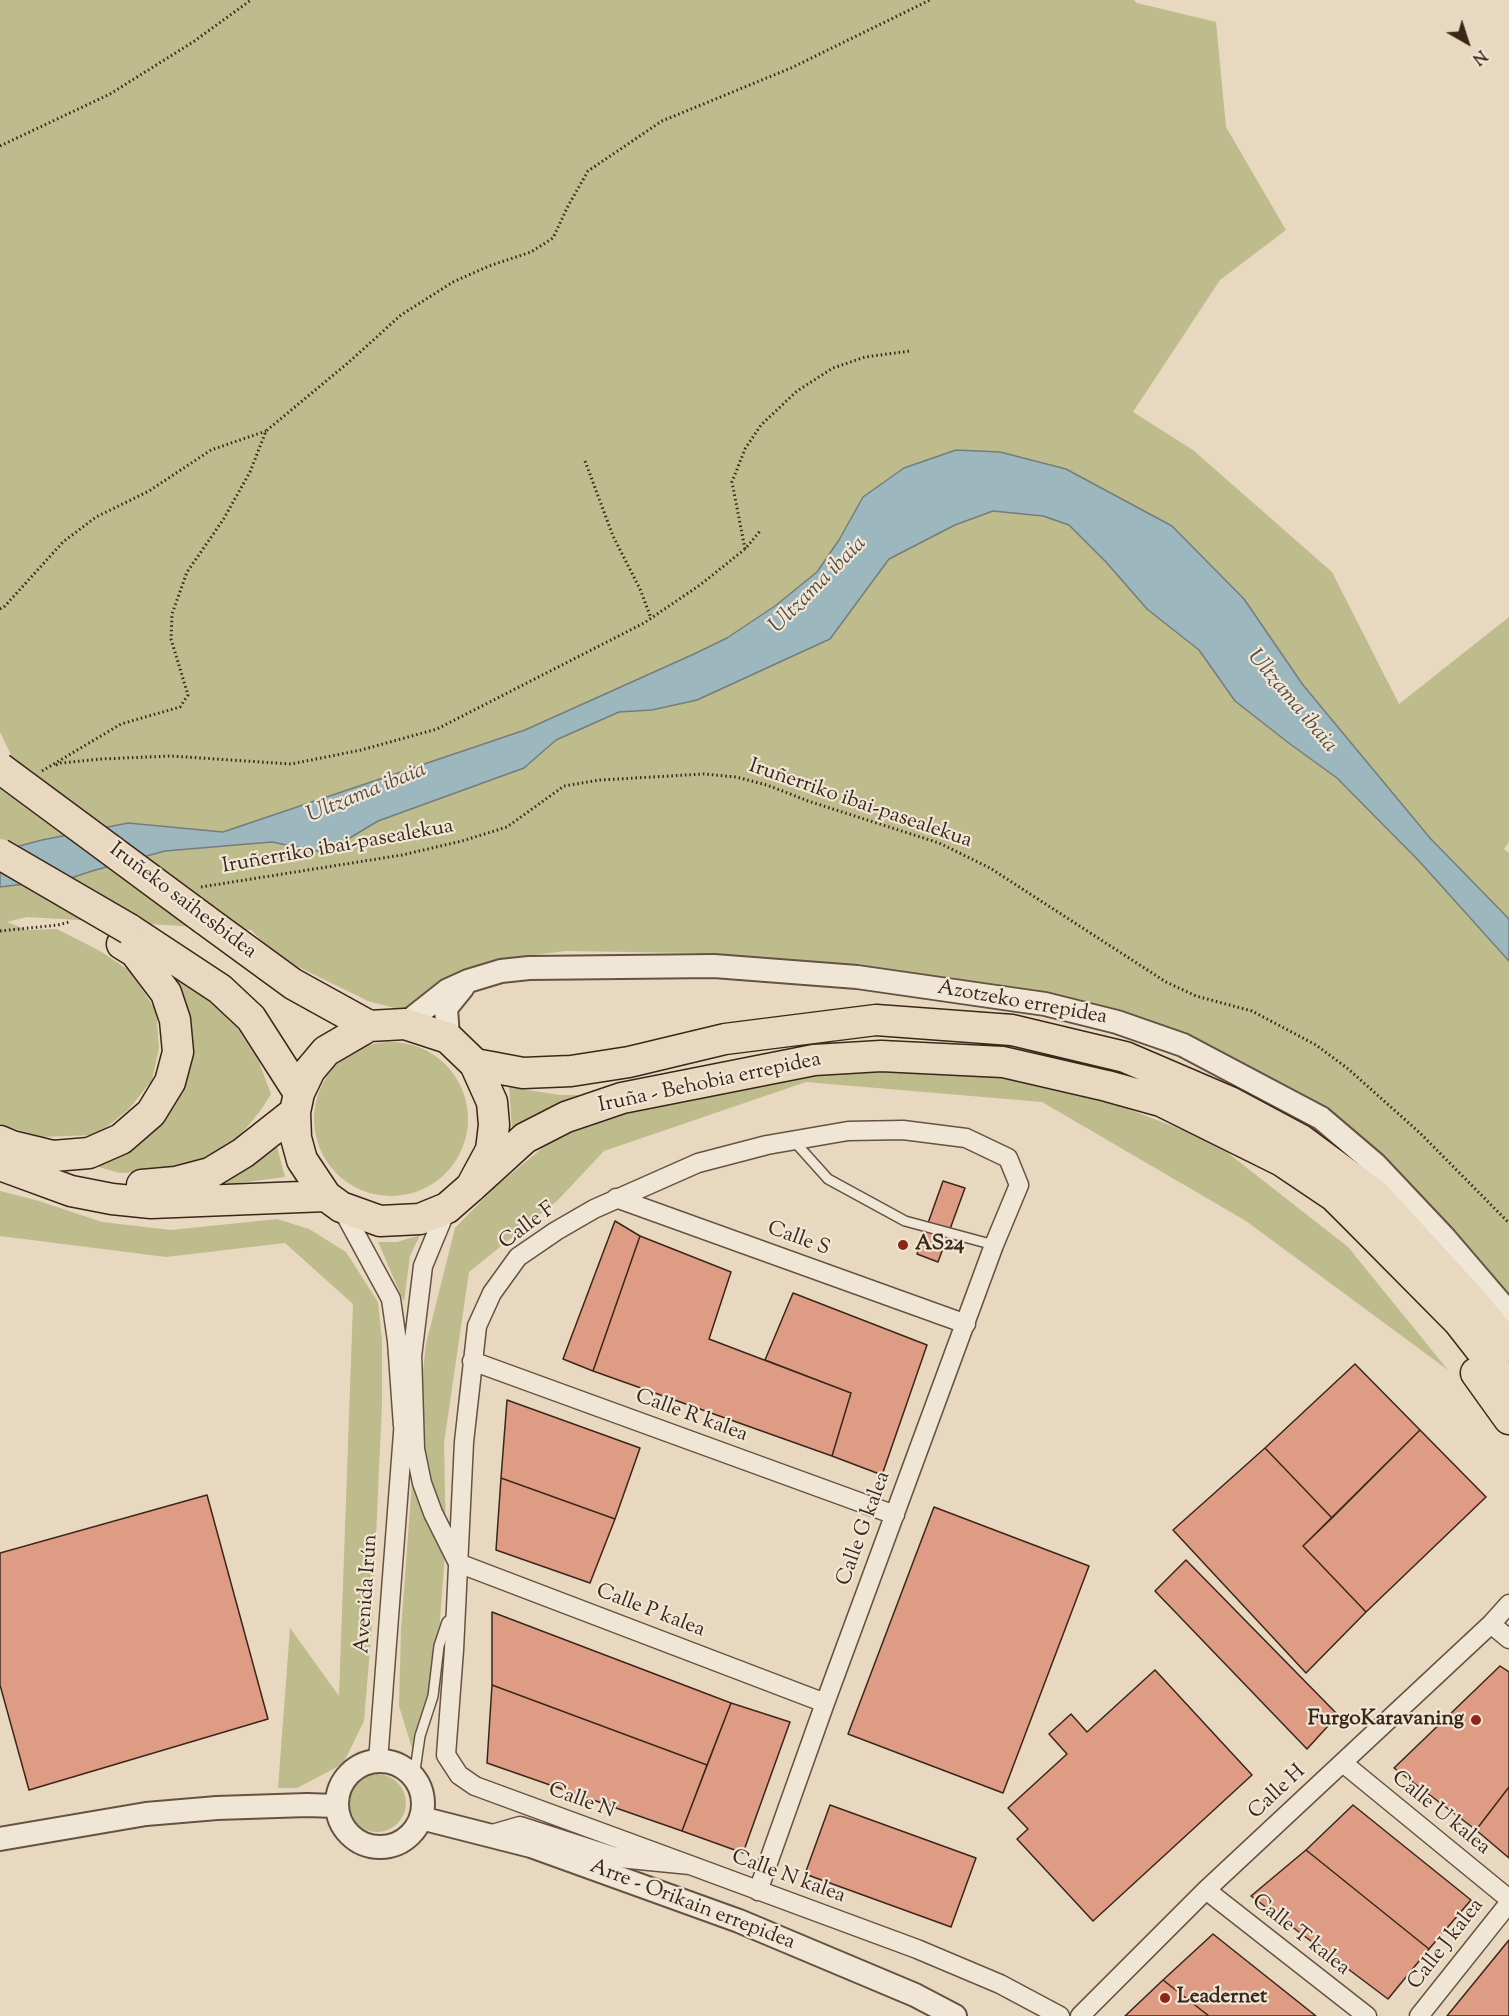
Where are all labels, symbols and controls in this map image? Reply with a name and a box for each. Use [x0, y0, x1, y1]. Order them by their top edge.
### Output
north arrow [1437, 12, 1497, 72]
text: N [1466, 43, 1491, 69]
water label: Ultzama ibaia [765, 532, 873, 640]
water label: Ultzama ibaia [1240, 645, 1342, 759]
street label: Iruñerriko ibai-pasealekua [745, 755, 975, 855]
water label: Ultzama ibaia [303, 758, 431, 830]
street label: Iruñerriko ibai-pasealekua [220, 815, 456, 881]
street label: Iruñeko saihesbidea [103, 838, 261, 966]
street label: Azotzeko errepidea [935, 977, 1109, 1031]
street label: Iruña - Behobia errepidea [597, 1048, 823, 1120]
street label: Calle F [495, 1198, 561, 1256]
street label: Calle S [763, 1217, 833, 1263]
place label: AS24 [915, 1232, 964, 1258]
marker: AS24 [896, 1238, 910, 1252]
street label: Calle R kalea [631, 1385, 751, 1449]
street label: Calle G kalea [833, 1468, 897, 1590]
street label: Avenida Irún [351, 1533, 385, 1655]
street label: Calle P kalea [592, 1580, 708, 1644]
place label: FurgoKaravaning [1308, 1707, 1464, 1733]
marker: FurgoKaravaning [1469, 1713, 1483, 1727]
street label: Calle H [1244, 1760, 1312, 1826]
street label: Calle U kalea [1385, 1766, 1495, 1862]
street label: Calle N [544, 1778, 618, 1826]
street label: Calle N kalea [728, 1846, 848, 1910]
street label: Arre - Orikain errepidea [586, 1855, 798, 1957]
street label: Calle T kalea [1246, 1890, 1354, 1982]
street label: Calle J kalea [1404, 1894, 1490, 1996]
place label: Leadernet [1177, 1985, 1267, 2011]
marker: Leadernet [1158, 1991, 1172, 2005]

